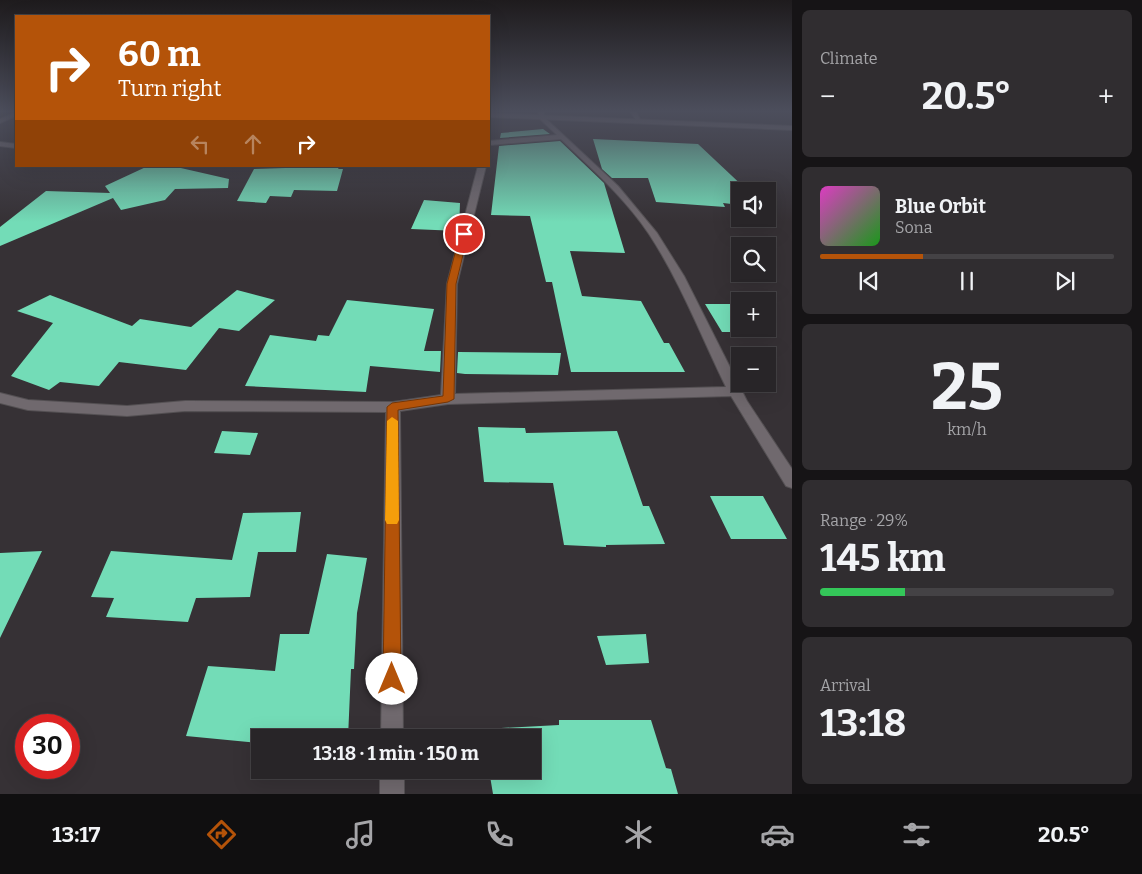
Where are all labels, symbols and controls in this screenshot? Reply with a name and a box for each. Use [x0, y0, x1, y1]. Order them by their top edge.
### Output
text: 60 m [118, 33, 201, 75]
icon: right [35, 35, 100, 100]
text: Climate [820, 49, 878, 68]
text: 20.5° [922, 73, 1012, 119]
text: Turn right [118, 75, 221, 102]
text: − [820, 80, 835, 113]
text: + [1098, 80, 1114, 113]
icon: left [186, 130, 214, 158]
icon: ahead [239, 130, 267, 158]
icon: right [292, 130, 320, 158]
map controls [731, 182, 776, 392]
button: sound [731, 182, 776, 227]
text: Blue Orbit [895, 195, 986, 218]
pin [443, 213, 485, 255]
text: Sona [895, 218, 932, 237]
icon: arrive [450, 220, 478, 248]
button: search [731, 237, 776, 282]
icon: previous [855, 267, 883, 295]
icon: pause [953, 267, 981, 295]
icon: next [1051, 267, 1079, 295]
button: + [731, 292, 776, 337]
button: − [731, 347, 776, 392]
text: 25 [931, 348, 1003, 426]
text: km/h [947, 420, 987, 439]
text: Range · 29% [820, 511, 908, 530]
text: 145 km [820, 535, 946, 581]
position arrow [365, 652, 417, 704]
text: Arrival [820, 676, 871, 695]
text: 13:18 [820, 700, 906, 746]
speed limit sign: 30 [15, 714, 80, 779]
text: 13:18 · 1 min · 150 m [313, 742, 479, 765]
icon: directions [204, 817, 239, 852]
icon: music [343, 817, 378, 852]
icon: phone [482, 817, 517, 852]
icon: climate [621, 817, 656, 852]
icon: car [760, 817, 795, 852]
icon: filters [899, 817, 934, 852]
text: 13:17 [52, 821, 100, 848]
text: 20.5° [1038, 821, 1090, 848]

